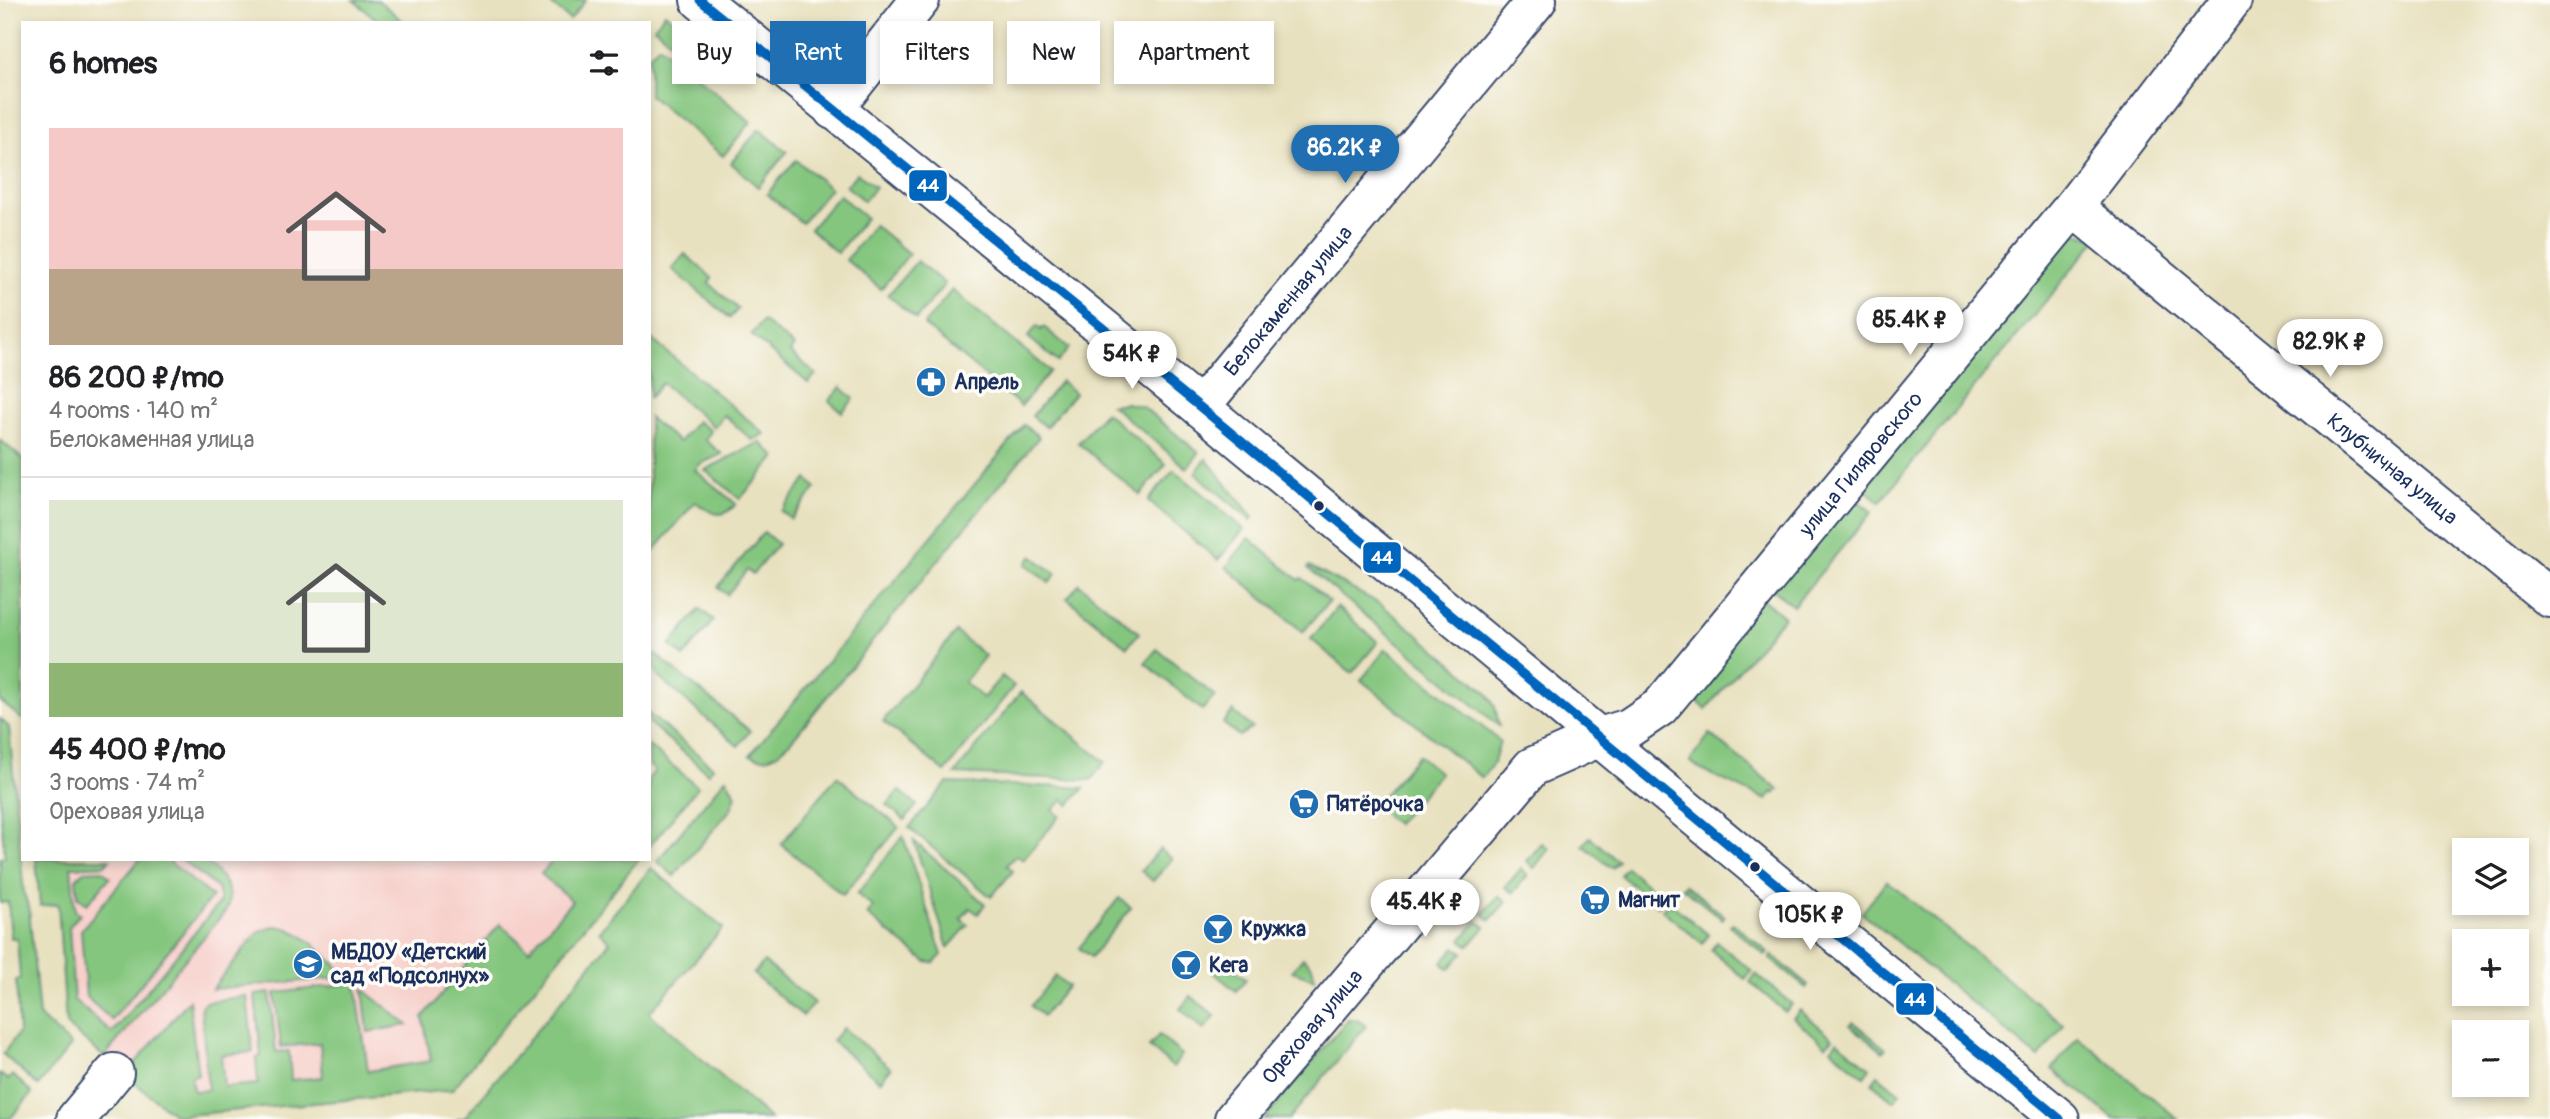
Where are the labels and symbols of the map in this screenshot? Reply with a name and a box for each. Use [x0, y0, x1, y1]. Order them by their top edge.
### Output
pin: 86.2K ₽ [1280, 125, 1410, 185]
line badge: 44 [908, 169, 948, 202]
text: 44 [917, 174, 939, 198]
street label: Белокаменная улица [1218, 220, 1358, 382]
pin: 85.4K ₽ [1845, 298, 1975, 357]
pin: 82.9K ₽ [2265, 320, 2395, 379]
pin: 54K ₽ [1083, 332, 1181, 391]
pharmacy icon: Апрель [914, 365, 948, 399]
place label: Апрель [954, 369, 1019, 396]
street label: улица Гиляровского [1792, 386, 1928, 543]
street label: Клубничная улица [2321, 407, 2463, 530]
unlabelled marker [1312, 499, 1326, 513]
line badge: 44 [1362, 541, 1402, 574]
text: 44 [1371, 546, 1393, 570]
supermarket icon: Пятёрочка [1287, 787, 1321, 821]
place label: Пятёрочка [1327, 791, 1424, 818]
unlabelled marker [1748, 860, 1762, 874]
pin: 45.4K ₽ [1360, 880, 1490, 939]
supermarket icon: Магнит [1578, 883, 1612, 917]
place label: Магнит [1618, 887, 1681, 914]
pin: 105K ₽ [1753, 892, 1867, 952]
bar icon: Кружка [1201, 912, 1235, 946]
place label: Кружка [1241, 916, 1306, 943]
place label: МБДОУ «Детский сад «Подсолнух» [330, 939, 489, 990]
school or university icon: МБДОУ «Детский сад «Подсолнух» [291, 947, 325, 981]
bar icon: Кега [1169, 948, 1203, 982]
place label: Кега [1209, 952, 1249, 979]
street label: Ореховая улица [1256, 964, 1368, 1090]
line badge: 44 [1895, 982, 1935, 1016]
text: 44 [1904, 988, 1926, 1012]

